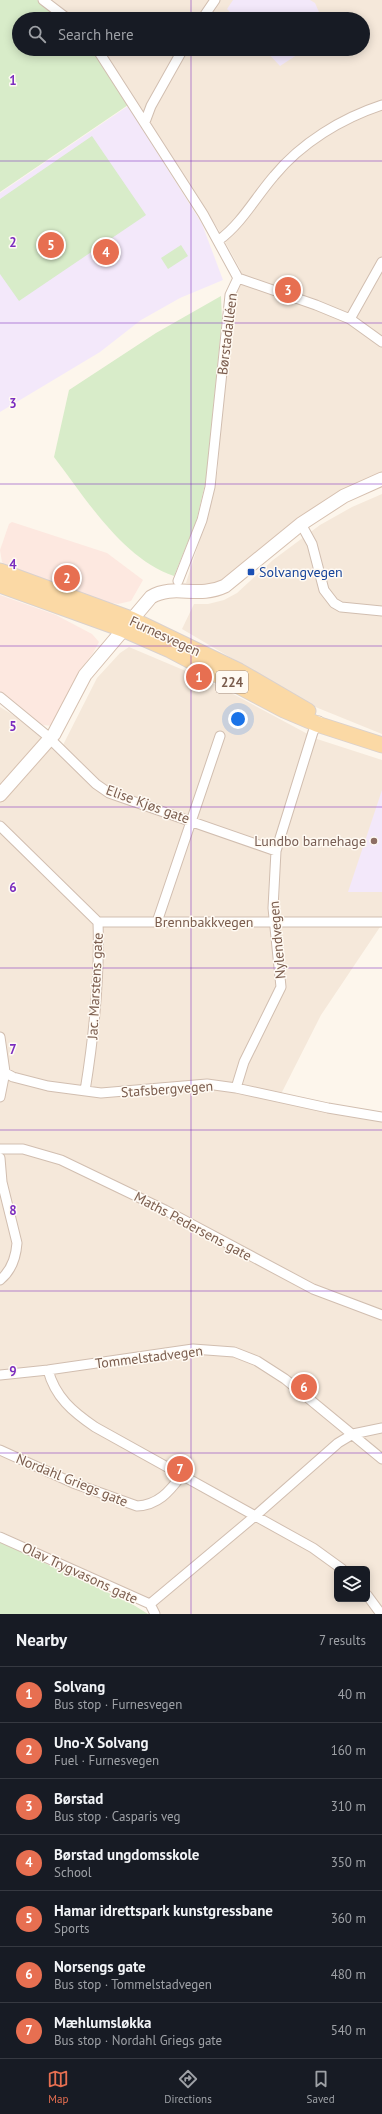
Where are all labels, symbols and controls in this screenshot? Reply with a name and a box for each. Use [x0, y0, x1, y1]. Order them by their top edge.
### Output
search box [12, 12, 370, 56]
icon: search [26, 23, 48, 45]
text: Search here [58, 25, 134, 44]
text: 1 [9, 72, 17, 89]
pin: 5 [38, 230, 64, 260]
text: 2 [9, 234, 17, 251]
pin: 4 [93, 237, 119, 267]
pin: 3 [275, 275, 301, 305]
street label: Børstadalléen [213, 292, 241, 376]
text: 3 [9, 395, 17, 412]
text: 4 [9, 556, 17, 573]
pin: 2 [54, 563, 80, 593]
place label: Solvangvegen [259, 563, 343, 581]
marker: Solvangvegen [246, 567, 256, 577]
street label: Furnesvegen [127, 612, 203, 660]
pin: 1 [186, 662, 212, 692]
road number: 224 [216, 671, 248, 693]
your location [228, 709, 248, 729]
text: 5 [9, 718, 17, 735]
street label: Elise Kjøs gate [104, 781, 192, 827]
place label: Lundbo barnehage [254, 832, 366, 850]
marker: Lundbo barnehage [369, 836, 379, 846]
text: 6 [9, 879, 17, 896]
street label: Nylendvegen [265, 900, 289, 980]
street label: Brennbakkvegen [154, 913, 254, 931]
street label: Jac. Marstens gate [83, 932, 107, 1041]
text: 7 [9, 1041, 17, 1058]
street label: Stafsbergvegen [120, 1077, 214, 1101]
street label: Maths Pedersens gate [131, 1187, 255, 1265]
text: 8 [9, 1202, 17, 1219]
street label: Tommelstadvegen [94, 1341, 204, 1373]
text: 9 [9, 1363, 17, 1380]
pin: 6 [291, 1372, 317, 1402]
street label: Nordahl Griegs gate [13, 1449, 131, 1511]
pin: 7 [167, 1454, 193, 1484]
street label: Olav Trygvasons gate [19, 1538, 141, 1608]
map controls [334, 1566, 370, 1602]
button: layers [334, 1566, 370, 1602]
text: Nearby [16, 1629, 67, 1651]
text: 7 results [319, 1632, 366, 1649]
text: Solvang [54, 1677, 105, 1696]
text: 1 [25, 1686, 33, 1703]
text: 40 m [338, 1686, 366, 1703]
text: Bus stop · Furnesvegen [54, 1696, 182, 1713]
text: Uno-X Solvang [54, 1733, 148, 1752]
text: 2 [25, 1742, 33, 1759]
text: 160 m [331, 1742, 366, 1759]
text: Fuel · Furnesvegen [54, 1752, 159, 1769]
text: Børstad [54, 1789, 103, 1808]
text: 3 [25, 1798, 33, 1815]
text: 310 m [331, 1798, 366, 1815]
text: Bus stop · Casparis veg [54, 1808, 181, 1825]
text: Børstad ungdomsskole [54, 1845, 200, 1864]
text: 4 [25, 1854, 33, 1871]
text: 350 m [331, 1854, 366, 1871]
text: School [54, 1864, 92, 1881]
text: Hamar idrettspark kunstgressbane [54, 1901, 273, 1920]
text: 5 [25, 1910, 33, 1927]
text: 360 m [331, 1910, 366, 1927]
text: Sports [54, 1920, 90, 1937]
text: Norsengs gate [54, 1957, 146, 1976]
text: 6 [25, 1966, 33, 1983]
text: 480 m [331, 1966, 366, 1983]
text: Bus stop · Tommelstadvegen [54, 1976, 212, 1993]
text: Mæhlumsløkka [54, 2013, 151, 2032]
text: 7 [25, 2022, 33, 2039]
text: 540 m [331, 2022, 366, 2039]
text: Bus stop · Nordahl Griegs gate [54, 2032, 222, 2049]
tab: Map [47, 2068, 69, 2106]
tab: Directions [164, 2068, 212, 2106]
tab: Saved [307, 2068, 335, 2106]

